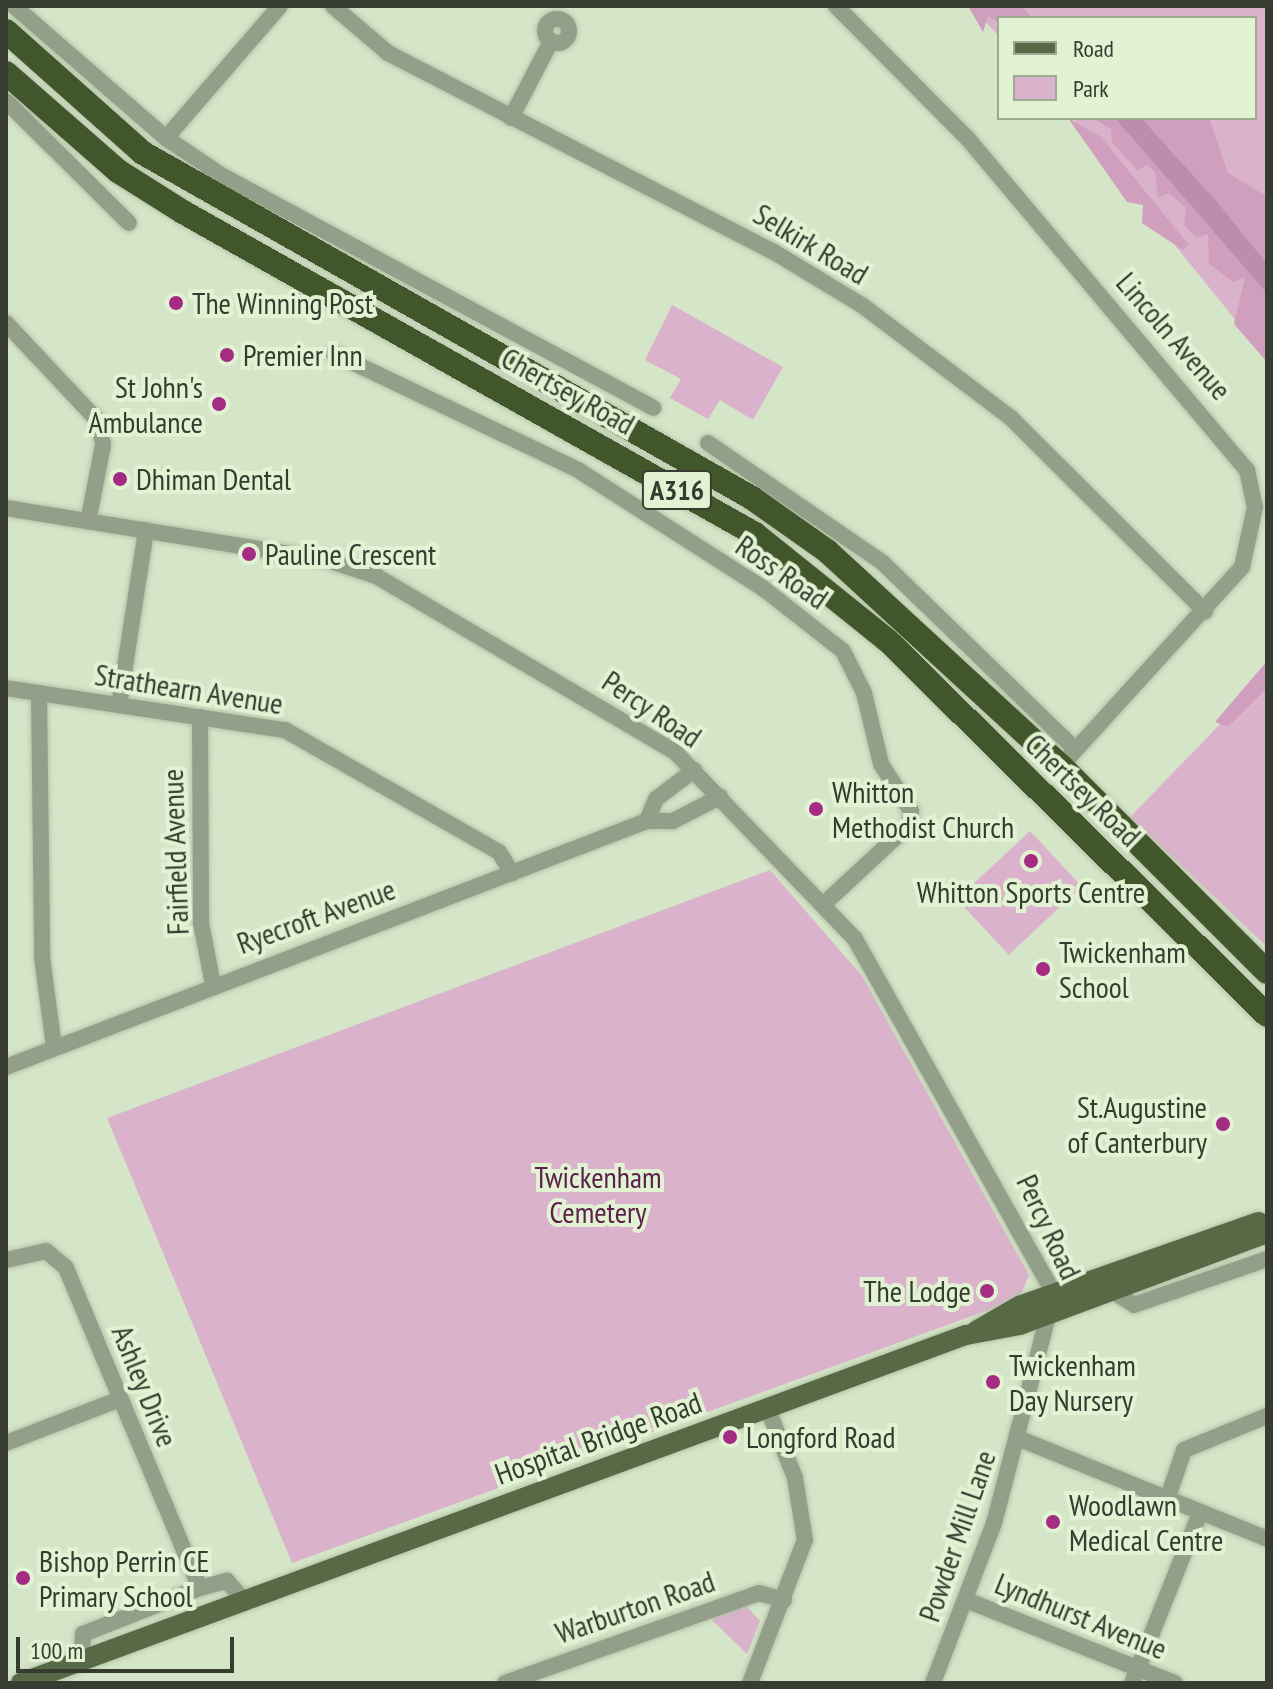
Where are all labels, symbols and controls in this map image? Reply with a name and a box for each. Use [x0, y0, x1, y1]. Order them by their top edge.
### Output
legend [997, 16, 1257, 120]
text: Road [1073, 33, 1114, 64]
text: Park [1073, 73, 1109, 104]
street label: Selkirk Road [747, 196, 875, 292]
street label: Lincoln Avenue [1109, 265, 1239, 407]
place label: The Winning Post [192, 285, 373, 321]
marker: The Winning Post [167, 294, 185, 312]
place label: Premier Inn [243, 337, 363, 373]
street label: Chertsey Road [495, 340, 641, 442]
marker: Premier Inn [218, 346, 236, 364]
place label: St John's Ambulance [89, 369, 203, 440]
marker: St John's Ambulance [210, 395, 228, 413]
place label: Dhiman Dental [136, 461, 291, 497]
road number: A316 [641, 466, 713, 514]
marker: Dhiman Dental [111, 470, 129, 488]
street label: Ross Road [729, 527, 835, 617]
place label: Pauline Crescent [265, 536, 436, 572]
marker: Pauline Crescent [240, 545, 258, 563]
street label: Strathearn Avenue [92, 656, 286, 722]
street label: Percy Road [595, 663, 709, 755]
street label: Chertsey Road [1017, 726, 1149, 854]
street label: Fairfield Avenue [154, 768, 196, 936]
place label: Whitton Methodist Church [832, 774, 1014, 844]
marker: Whitton Methodist Church [807, 800, 825, 818]
marker: Whitton Sports Centre [1022, 852, 1040, 870]
street label: Ryecroft Avenue [232, 871, 400, 961]
place label: Whitton Sports Centre [917, 874, 1145, 910]
place label: Twickenham School [1059, 934, 1186, 1004]
marker: Twickenham School [1034, 960, 1052, 978]
place label: St.Augustine of Canterbury [1068, 1089, 1207, 1160]
marker: St.Augustine of Canterbury [1214, 1115, 1232, 1133]
park label: Twickenham Cemetery [535, 1159, 661, 1230]
street label: Percy Road [1009, 1168, 1089, 1286]
place label: The Lodge [863, 1273, 971, 1309]
marker: The Lodge [978, 1282, 996, 1300]
street label: Ashley Drive [104, 1320, 186, 1452]
place label: Twickenham Day Nursery [1009, 1347, 1136, 1418]
marker: Twickenham Day Nursery [984, 1373, 1002, 1391]
street label: Hospital Bridge Road [490, 1384, 706, 1492]
place label: Longford Road [746, 1419, 895, 1455]
marker: Longford Road [721, 1428, 739, 1446]
street label: Powder Mill Lane [911, 1446, 1003, 1626]
place label: Woodlawn Medical Centre [1069, 1487, 1223, 1558]
marker: Woodlawn Medical Centre [1044, 1513, 1062, 1531]
place label: Bishop Perrin CE Primary School [39, 1543, 209, 1614]
street label: Warburton Road [551, 1563, 719, 1651]
street label: Lyndhurst Avenue [990, 1565, 1172, 1667]
marker: Bishop Perrin CE Primary School [14, 1569, 32, 1587]
scale bar [20, 1621, 238, 1671]
text: 100 m [30, 1635, 83, 1666]

